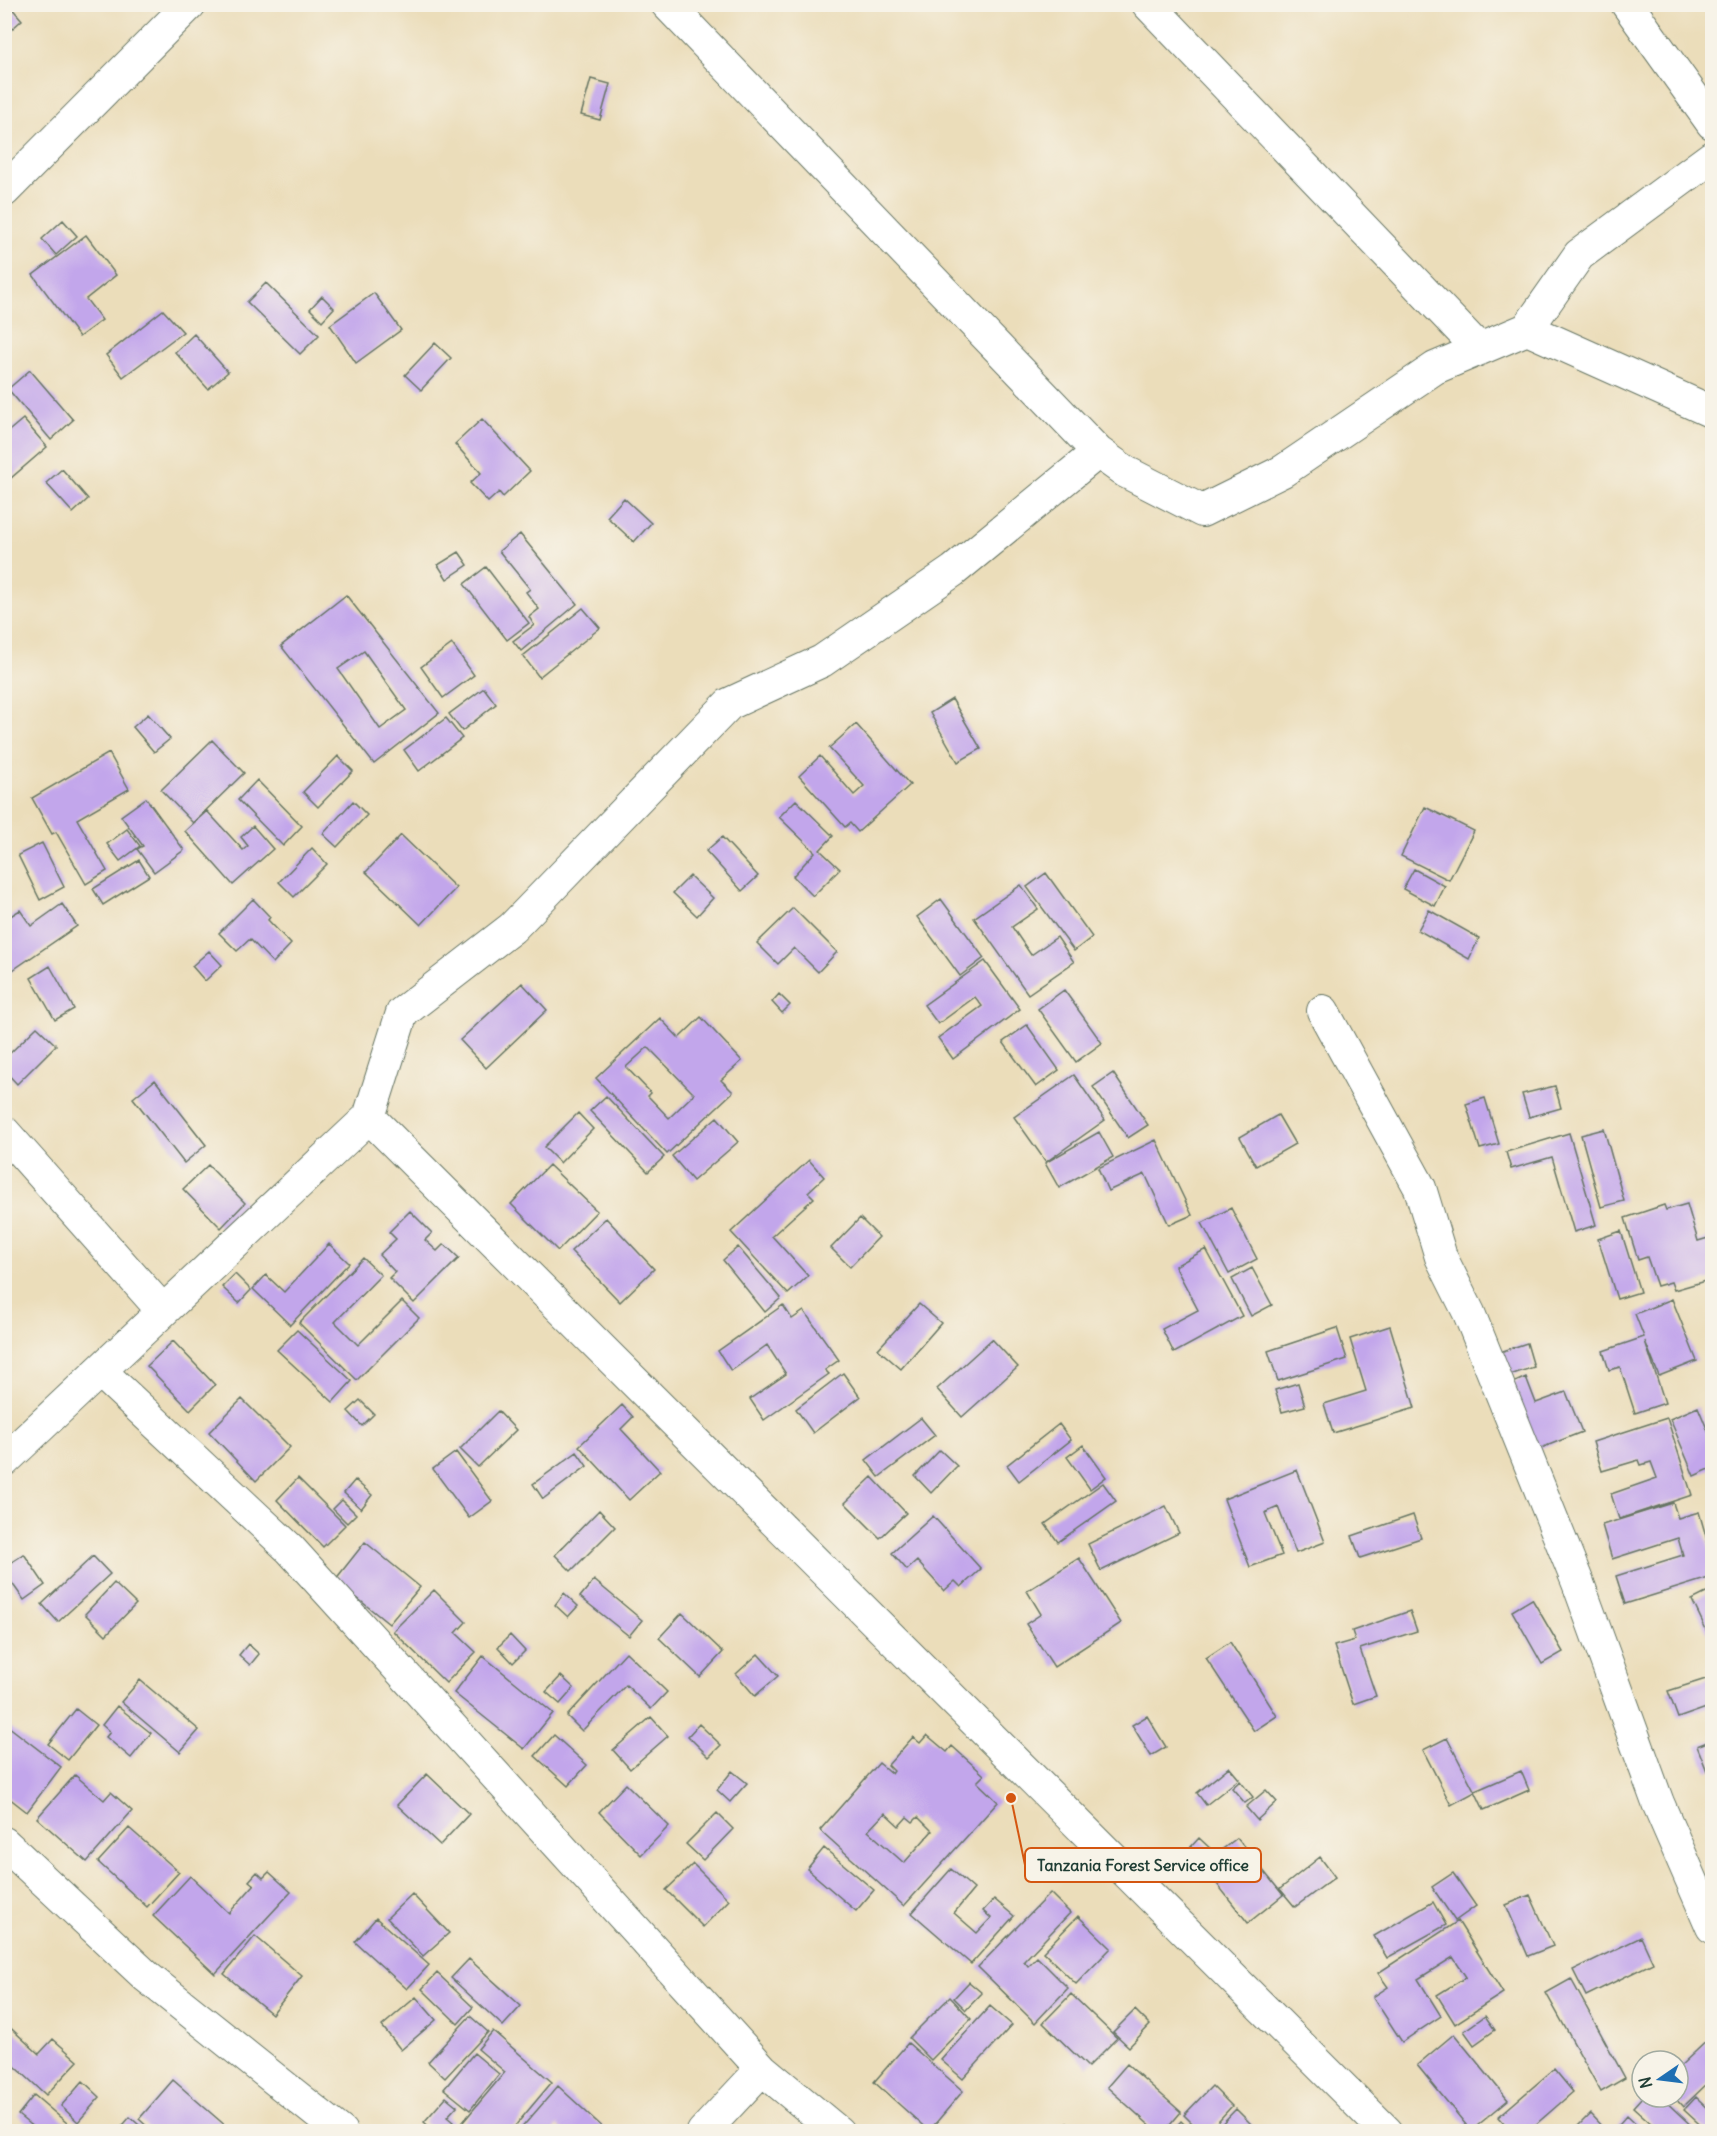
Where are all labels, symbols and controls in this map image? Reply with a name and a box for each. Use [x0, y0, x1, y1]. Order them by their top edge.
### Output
callout: Tanzania Forest Service office [1025, 1848, 1261, 1882]
text: Tanzania Forest Service office [1037, 1855, 1249, 1875]
north arrow [1630, 2049, 1690, 2109]
text: N [1634, 2075, 1656, 2090]

